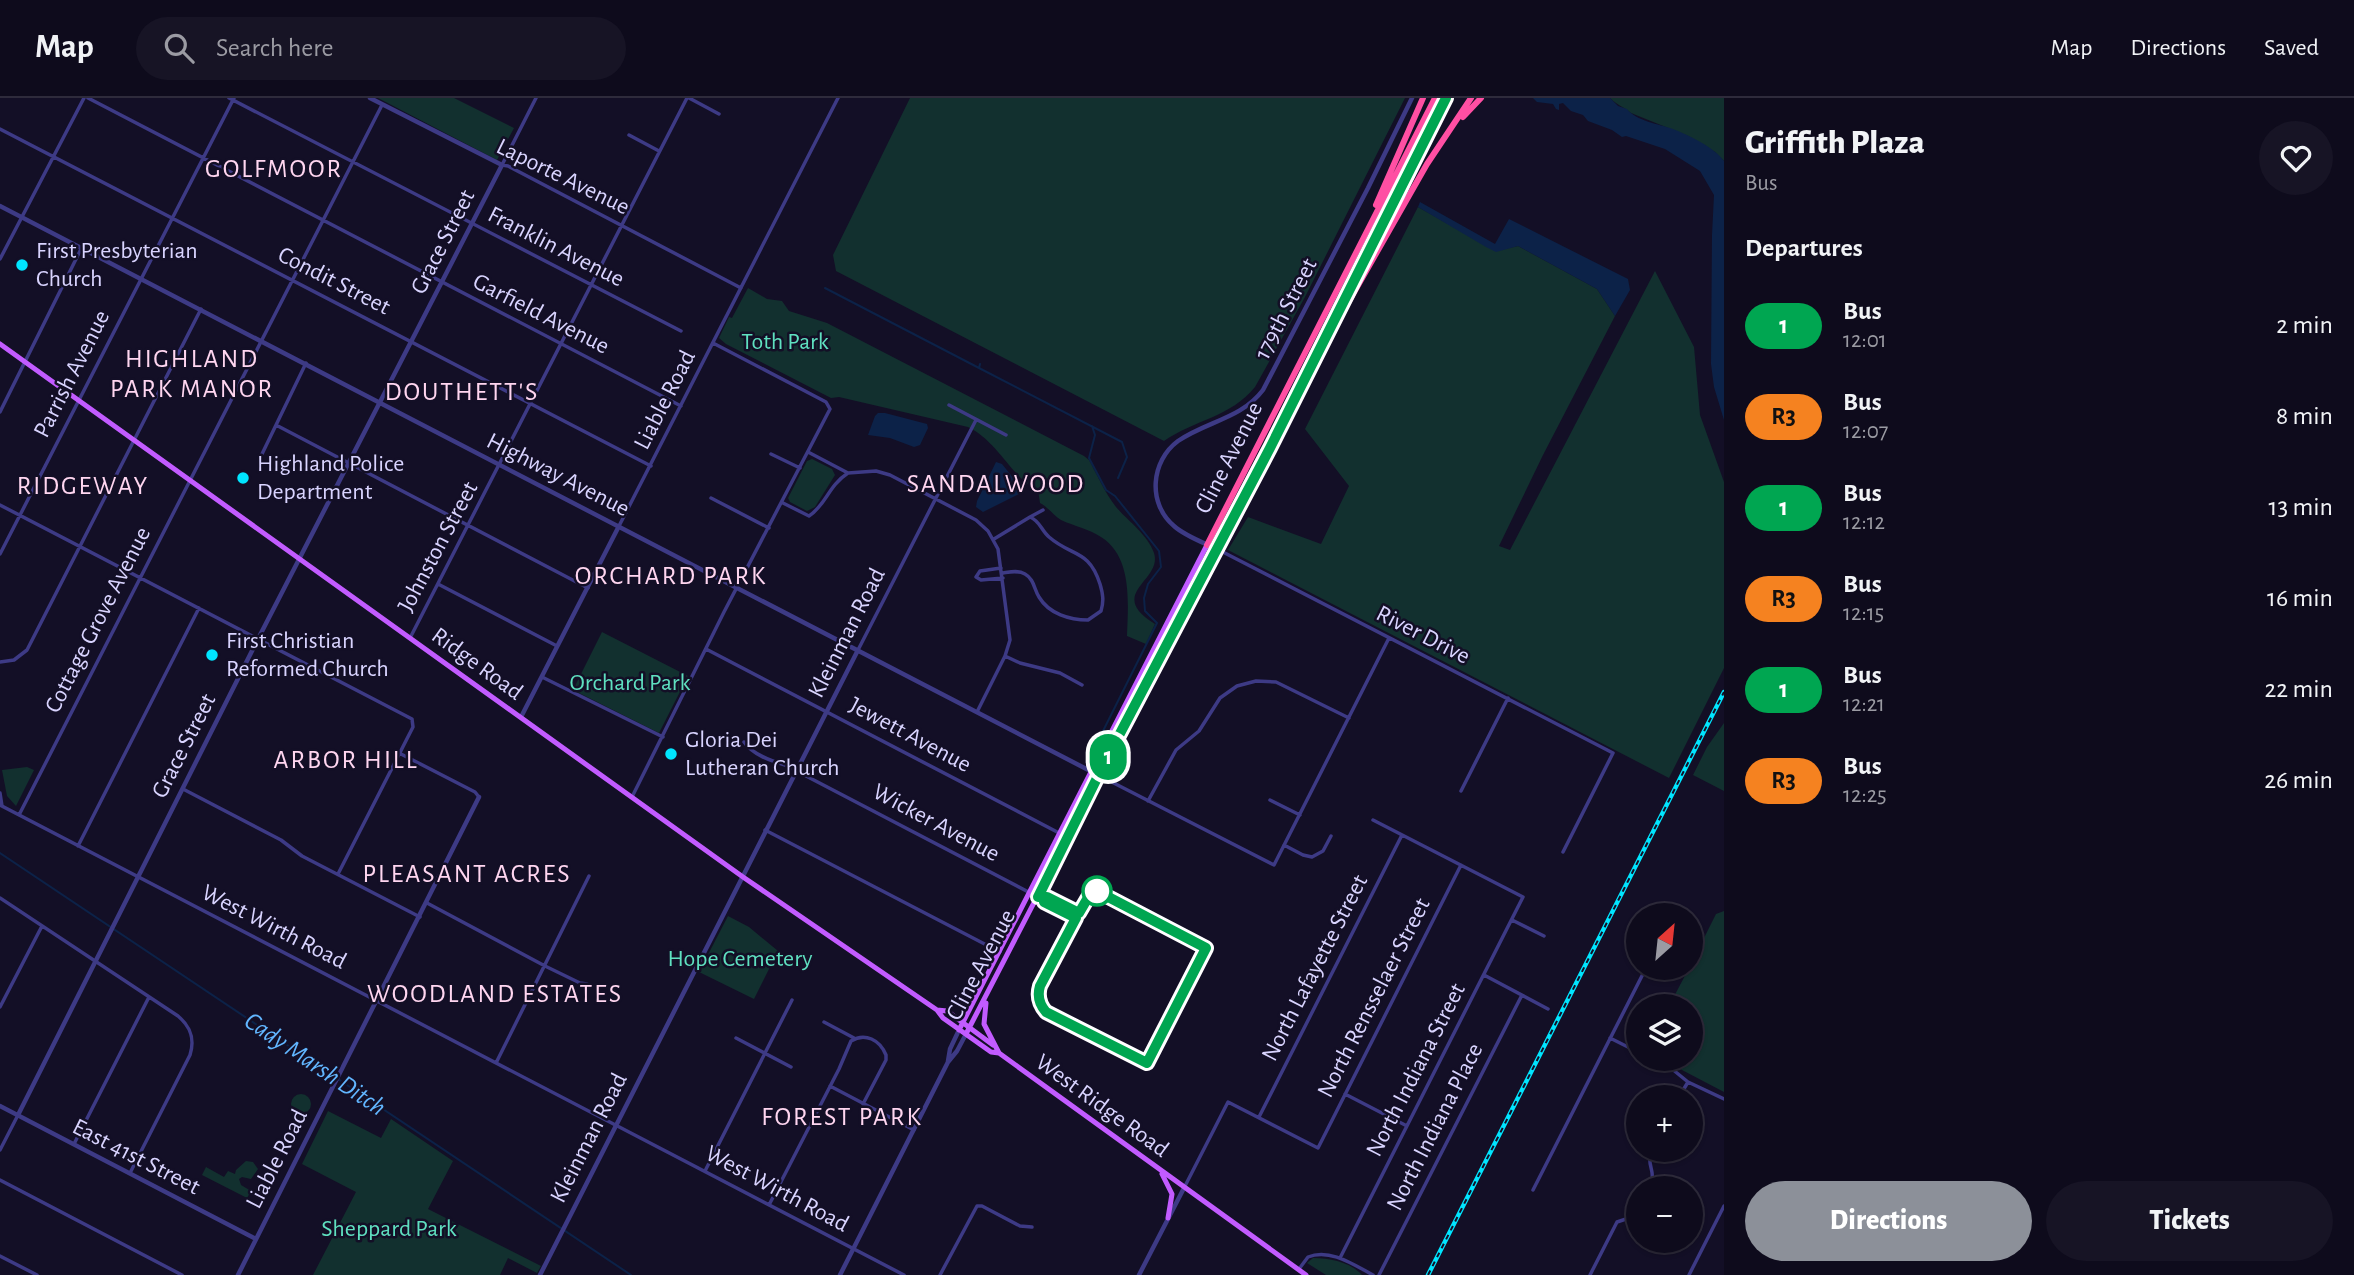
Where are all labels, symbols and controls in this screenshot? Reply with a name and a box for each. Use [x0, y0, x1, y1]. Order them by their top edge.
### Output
search box [136, 17, 626, 80]
icon: search [160, 29, 198, 67]
text: Map [35, 31, 94, 64]
text: Search here [216, 35, 334, 61]
text: Map [2050, 36, 2092, 60]
text: Directions [2130, 36, 2226, 60]
text: Saved [2264, 36, 2319, 60]
button: heart [2259, 121, 2333, 195]
text: Griffith Plaza [1745, 127, 1925, 160]
street label: Laporte Avenue [493, 134, 633, 220]
district label: GOLFMOOR [205, 156, 343, 182]
text: Bus [1745, 172, 1778, 195]
street label: Grace Street [407, 186, 480, 298]
street label: Franklin Avenue [484, 202, 628, 292]
text: Departures [1745, 235, 1863, 261]
place label: First Presbyterian Church [36, 239, 198, 291]
street label: Condit Street [274, 243, 394, 320]
street label: 179th Street [1250, 254, 1322, 364]
marker: First Presbyterian Church [14, 257, 30, 273]
street label: Garfield Avenue [469, 269, 613, 359]
text: Bus [1843, 298, 1882, 324]
street label: Parrish Avenue [30, 306, 114, 442]
text: 2 min [2276, 312, 2333, 338]
text: 1 [1779, 314, 1788, 338]
text: 12:01 [1843, 329, 1887, 352]
park label: Toth Park [741, 330, 829, 354]
district label: HIGHLAND PARK MANOR [110, 346, 274, 402]
street label: Liable Road [630, 346, 700, 454]
district label: DOUTHETT'S [385, 379, 539, 405]
text: Bus [1843, 389, 1882, 415]
street label: Cline Avenue [1191, 398, 1267, 518]
text: 8 min [2276, 403, 2333, 429]
text: R3 [1771, 405, 1796, 429]
text: 12:07 [1843, 420, 1888, 443]
street label: Highway Avenue [483, 429, 633, 521]
place label: Highland Police Department [257, 452, 404, 504]
marker: Highland Police Department [235, 470, 251, 486]
district label: SANDALWOOD [907, 471, 1085, 497]
district label: RIDGEWAY [17, 473, 149, 499]
street label: Johnston Street [394, 478, 483, 616]
text: Bus [1843, 480, 1882, 506]
text: 13 min [2269, 494, 2333, 520]
text: 1 [1779, 496, 1788, 520]
text: 12:12 [1843, 511, 1885, 534]
street label: Cottage Grove Avenue [41, 523, 155, 717]
district label: ORCHARD PARK [575, 563, 767, 589]
street label: Kleinman Road [804, 564, 890, 702]
text: Bus [1843, 571, 1882, 597]
text: 16 min [2267, 585, 2333, 611]
text: R3 [1771, 587, 1796, 611]
street label: River Drive [1372, 601, 1474, 669]
text: 12:15 [1843, 602, 1884, 625]
street label: Ridge Road [427, 623, 527, 705]
place label: First Christian Reformed Church [226, 629, 389, 681]
marker: First Christian Reformed Church [204, 647, 220, 663]
text: Bus [1843, 662, 1882, 688]
park label: Orchard Park [569, 671, 691, 695]
text: 22 min [2265, 676, 2333, 702]
text: 1 [1779, 678, 1788, 702]
street label: Grace Street [148, 690, 221, 802]
street label: Jewett Avenue [845, 693, 975, 777]
text: 12:21 [1843, 693, 1885, 716]
place label: Gloria Dei Lutheran Church [685, 728, 840, 780]
line badge: 1 [1085, 734, 1131, 780]
text: 1 [1104, 745, 1112, 769]
marker: Gloria Dei Lutheran Church [663, 746, 679, 762]
district label: ARBOR HILL [273, 747, 419, 773]
text: Bus [1843, 753, 1882, 779]
text: 26 min [2264, 767, 2333, 793]
text: R3 [1771, 769, 1796, 793]
street label: Wicker Avenue [869, 780, 1003, 866]
text: 12:25 [1843, 784, 1887, 807]
district label: PLEASANT ACRES [362, 861, 572, 887]
street label: North Lafayette Street [1258, 871, 1372, 1065]
unlabelled marker [1082, 876, 1112, 906]
street label: West Wirth Road [198, 880, 350, 974]
street label: North Rensselaer Street [1313, 894, 1435, 1102]
north arrow [1626, 903, 1703, 980]
map controls [1626, 903, 1703, 1253]
street label: Cline Avenue [942, 906, 1020, 1024]
park label: Hope Cemetery [668, 947, 812, 971]
street label: North Indiana Street [1362, 979, 1470, 1160]
district label: WOODLAND ESTATES [367, 981, 623, 1007]
button: layers [1626, 994, 1703, 1071]
water label: Cady Marsh Ditch [240, 1007, 390, 1121]
street label: North Indiana Place [1382, 1039, 1488, 1215]
street label: West Ridge Road [1031, 1050, 1173, 1162]
street label: Kleinman Road [546, 1069, 632, 1207]
button: + [1626, 1085, 1703, 1162]
district label: FOREST PARK [761, 1104, 923, 1130]
street label: Liable Road [242, 1105, 312, 1213]
street label: East 41st Street [68, 1115, 204, 1200]
street label: West Wirth Road [701, 1141, 853, 1237]
button: − [1626, 1176, 1703, 1253]
button: Directions [1745, 1181, 2032, 1261]
button: Tickets [2046, 1181, 2333, 1261]
park label: Sheppard Park [321, 1217, 457, 1241]

